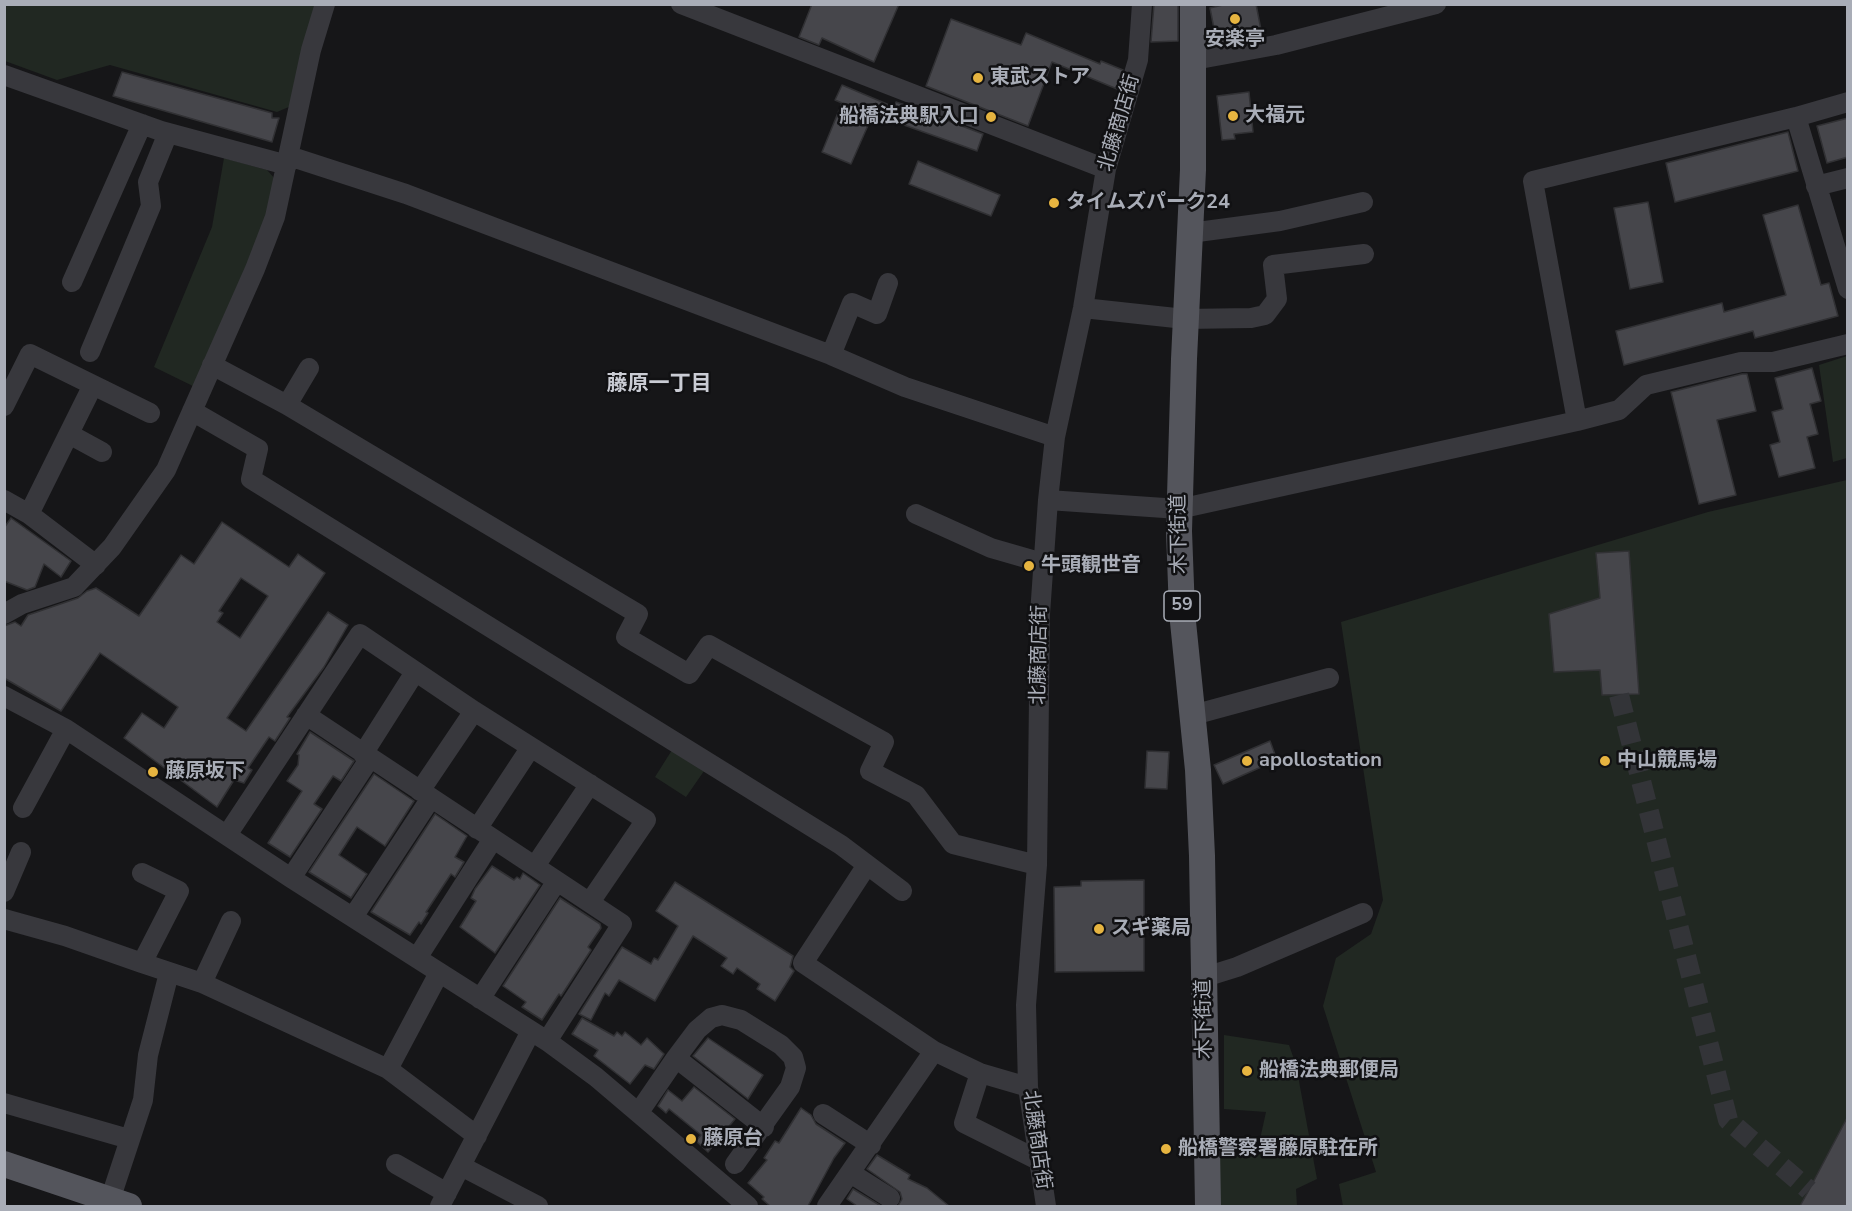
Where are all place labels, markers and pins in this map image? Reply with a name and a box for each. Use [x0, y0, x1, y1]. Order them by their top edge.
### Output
marker: 安楽亭 [1228, 12, 1242, 26]
place label: 安楽亭 [1205, 28, 1265, 52]
place label: 東武ストア [990, 66, 1090, 90]
marker: 東武ストア [971, 71, 985, 85]
place label: 大福元 [1245, 104, 1305, 128]
place label: 船橋法典駅入口 [839, 105, 979, 129]
marker: 大福元 [1226, 109, 1240, 123]
marker: 船橋法典駅入口 [984, 110, 998, 124]
place label: タイムズパーク24 [1066, 191, 1230, 215]
marker: タイムズパーク24 [1047, 196, 1061, 210]
place label: 牛頭観世音 [1041, 554, 1141, 578]
marker: 牛頭観世音 [1022, 559, 1036, 573]
place label: apollostation [1259, 749, 1382, 773]
place label: 中山競馬場 [1617, 749, 1717, 773]
marker: apollostation [1240, 754, 1254, 768]
marker: 中山競馬場 [1598, 754, 1612, 768]
place label: 藤原坂下 [165, 760, 245, 784]
marker: 藤原坂下 [146, 765, 160, 779]
place label: スギ薬局 [1111, 917, 1191, 941]
marker: スギ薬局 [1092, 922, 1106, 936]
place label: 船橋法典郵便局 [1259, 1059, 1399, 1083]
marker: 船橋法典郵便局 [1240, 1064, 1254, 1078]
place label: 藤原台 [703, 1127, 763, 1151]
marker: 藤原台 [684, 1132, 698, 1146]
place label: 船橋警察署藤原駐在所 [1178, 1137, 1378, 1161]
marker: 船橋警察署藤原駐在所 [1159, 1142, 1173, 1156]

